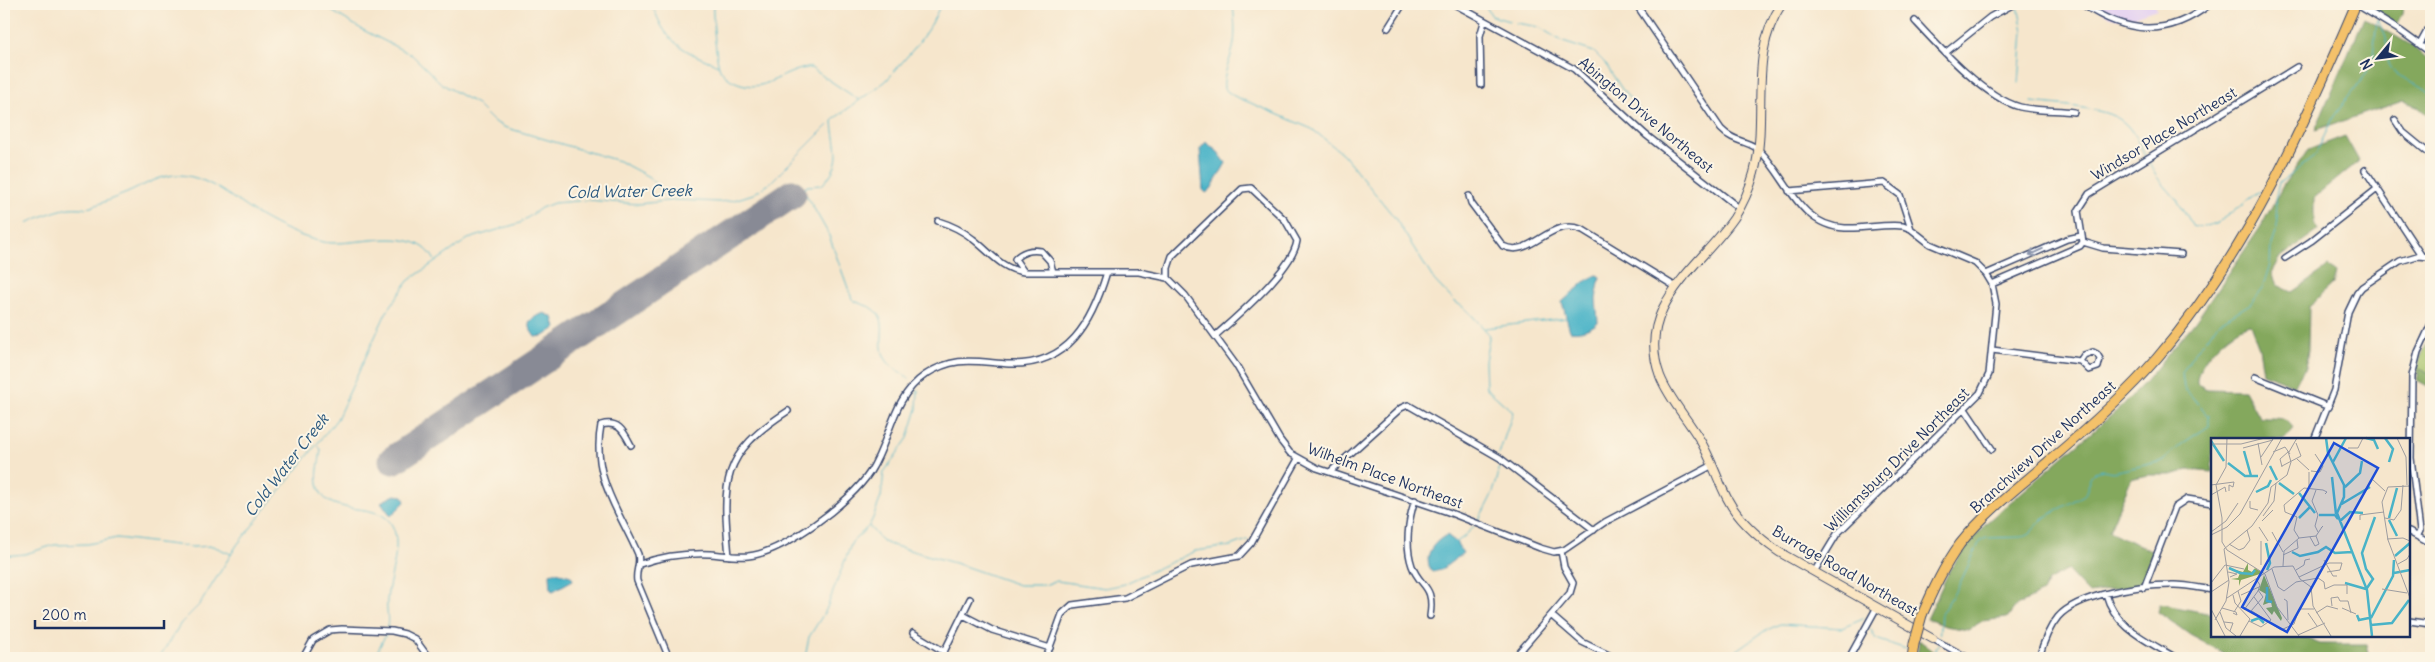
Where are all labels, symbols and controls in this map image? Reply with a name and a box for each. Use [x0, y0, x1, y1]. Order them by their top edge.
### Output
north arrow [2352, 32, 2402, 82]
street label: Abington Drive Northeast [1575, 53, 1718, 177]
text: N [2356, 56, 2377, 73]
street label: Windsor Place Northeast [2088, 83, 2240, 185]
water label: Cold Water Creek [566, 180, 694, 202]
one-way arrow [2029, 248, 2044, 258]
street label: Branchview Drive Northeast [1966, 376, 2119, 517]
street label: Williamsburg Drive Northeast [1820, 383, 1973, 536]
water label: Cold Water Creek [240, 408, 334, 521]
inset map [2211, 438, 2410, 637]
street label: Wilhelm Place Northeast [1305, 439, 1466, 513]
street label: Burrage Road Northeast [1769, 521, 1921, 620]
scale bar [35, 597, 164, 629]
text: 200 m [42, 605, 87, 624]

